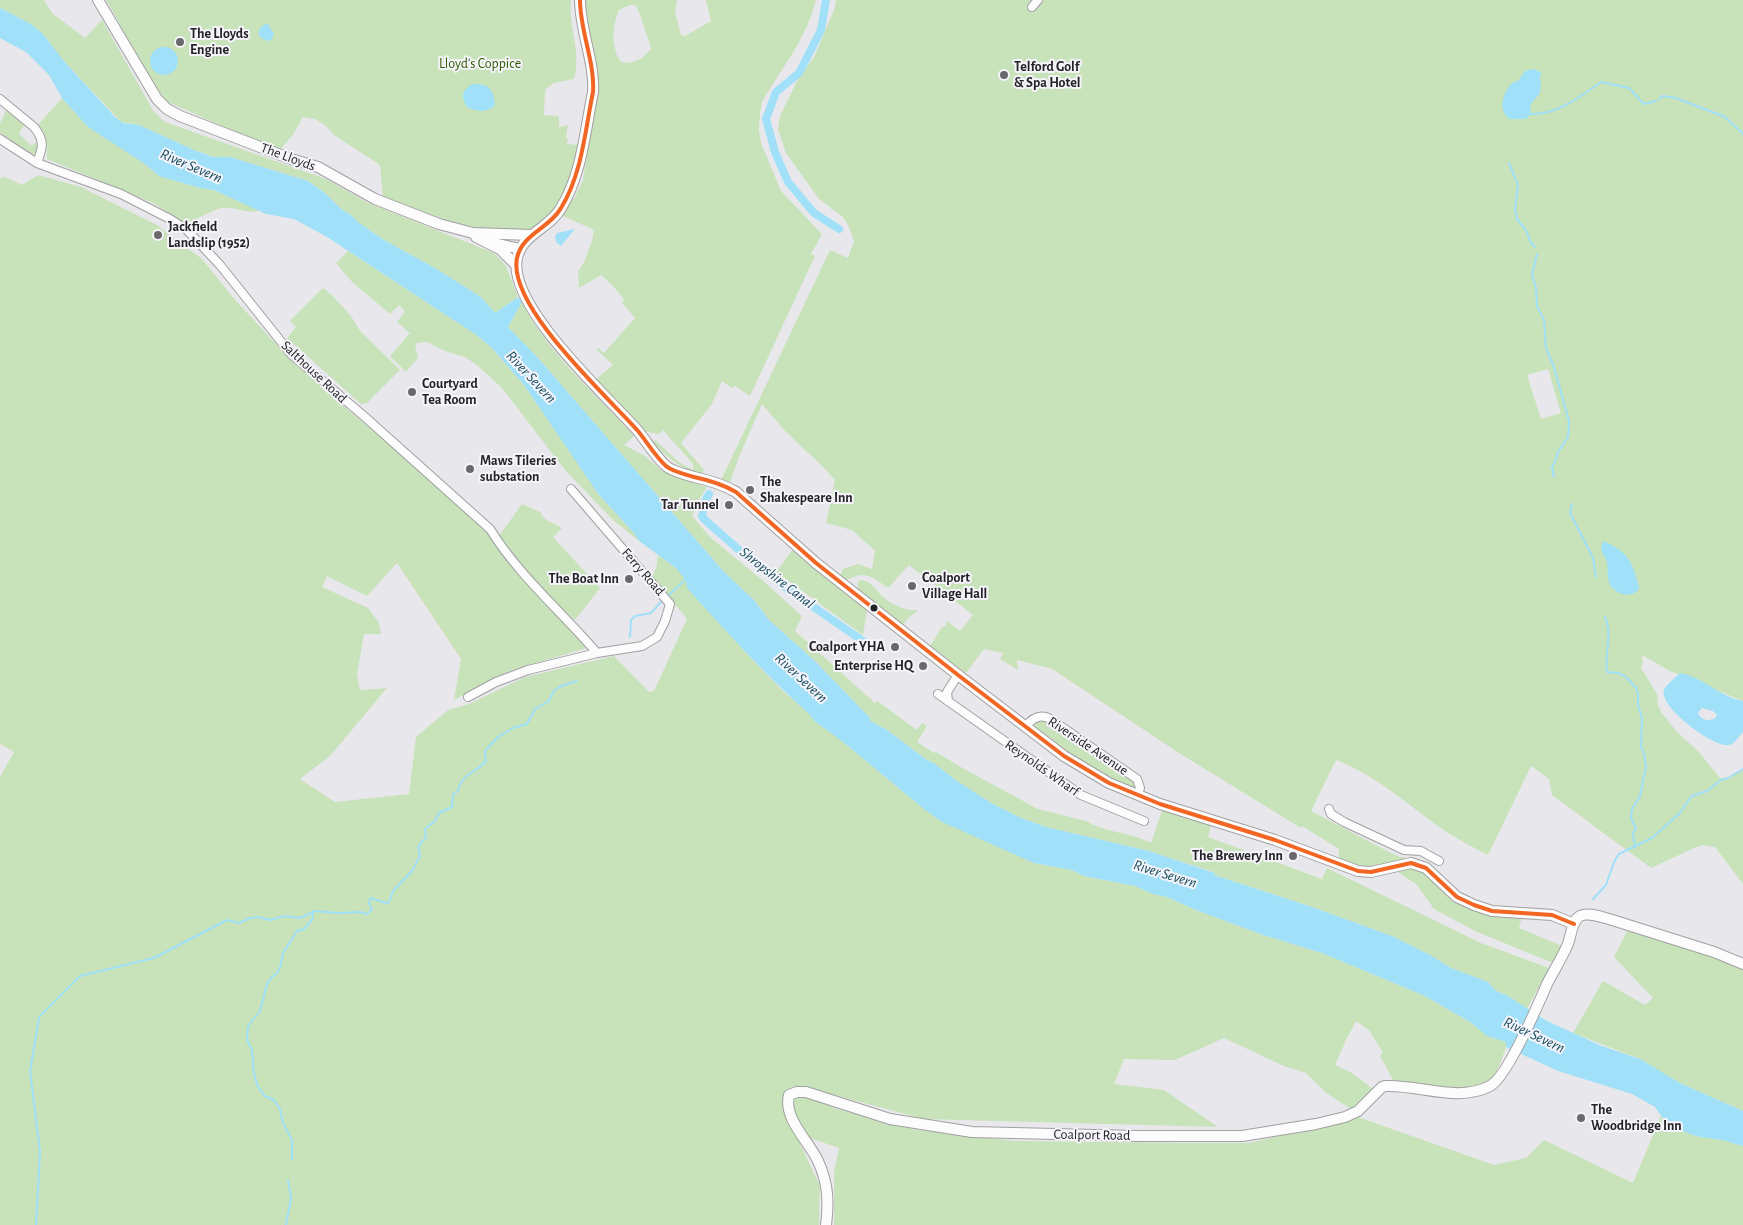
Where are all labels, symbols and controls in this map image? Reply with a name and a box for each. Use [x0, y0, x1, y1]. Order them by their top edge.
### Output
place label: The Lloyds Engine [190, 26, 249, 58]
marker: The Lloyds Engine [174, 36, 186, 48]
park label: Lloyd's Coppice [439, 56, 521, 72]
place label: Telford Golf & Spa Hotel [1014, 59, 1080, 92]
marker: Telford Golf & Spa Hotel [998, 69, 1010, 81]
street label: The Lloyds [258, 139, 318, 175]
water label: River Severn [157, 145, 225, 187]
place label: Jackfield Landslip (1952) [168, 219, 250, 252]
marker: Jackfield Landslip (1952) [152, 229, 164, 241]
street label: Salthouse Road [278, 337, 350, 407]
water label: River Severn [502, 347, 560, 407]
place label: Courtyard Tea Room [422, 376, 478, 408]
marker: Courtyard Tea Room [406, 386, 418, 398]
place label: Maws Tileries substation [480, 453, 556, 486]
marker: Maws Tileries substation [464, 463, 476, 475]
place label: The Shakespeare Inn [760, 474, 853, 507]
marker: The Shakespeare Inn [744, 484, 756, 496]
place label: Tar Tunnel [661, 497, 719, 513]
marker: Tar Tunnel [723, 499, 735, 511]
water label: Shropshire Canal [736, 543, 818, 613]
street label: Ferry Road [618, 545, 668, 599]
place label: Coalport Village Hall [922, 570, 987, 602]
place label: The Boat Inn [548, 571, 619, 587]
marker: The Boat Inn [623, 573, 635, 585]
marker: Coalport Village Hall [906, 580, 918, 592]
unlabelled marker [869, 603, 879, 613]
place label: Coalport YHA [809, 639, 885, 655]
marker: Coalport YHA [889, 641, 901, 653]
water label: River Severn [771, 649, 831, 707]
place label: Enterprise HQ [834, 658, 913, 674]
marker: Enterprise HQ [917, 660, 929, 672]
street label: Riverside Avenue [1045, 713, 1131, 779]
street label: Reynolds Wharf [1002, 736, 1082, 800]
place label: The Brewery Inn [1192, 848, 1283, 864]
marker: The Brewery Inn [1287, 850, 1299, 862]
water label: River Severn [1131, 856, 1199, 892]
water label: River Severn [1501, 1013, 1567, 1057]
place label: The Woodbridge Inn [1591, 1102, 1682, 1134]
marker: The Woodbridge Inn [1575, 1112, 1587, 1124]
street label: Coalport Road [1053, 1126, 1131, 1144]

